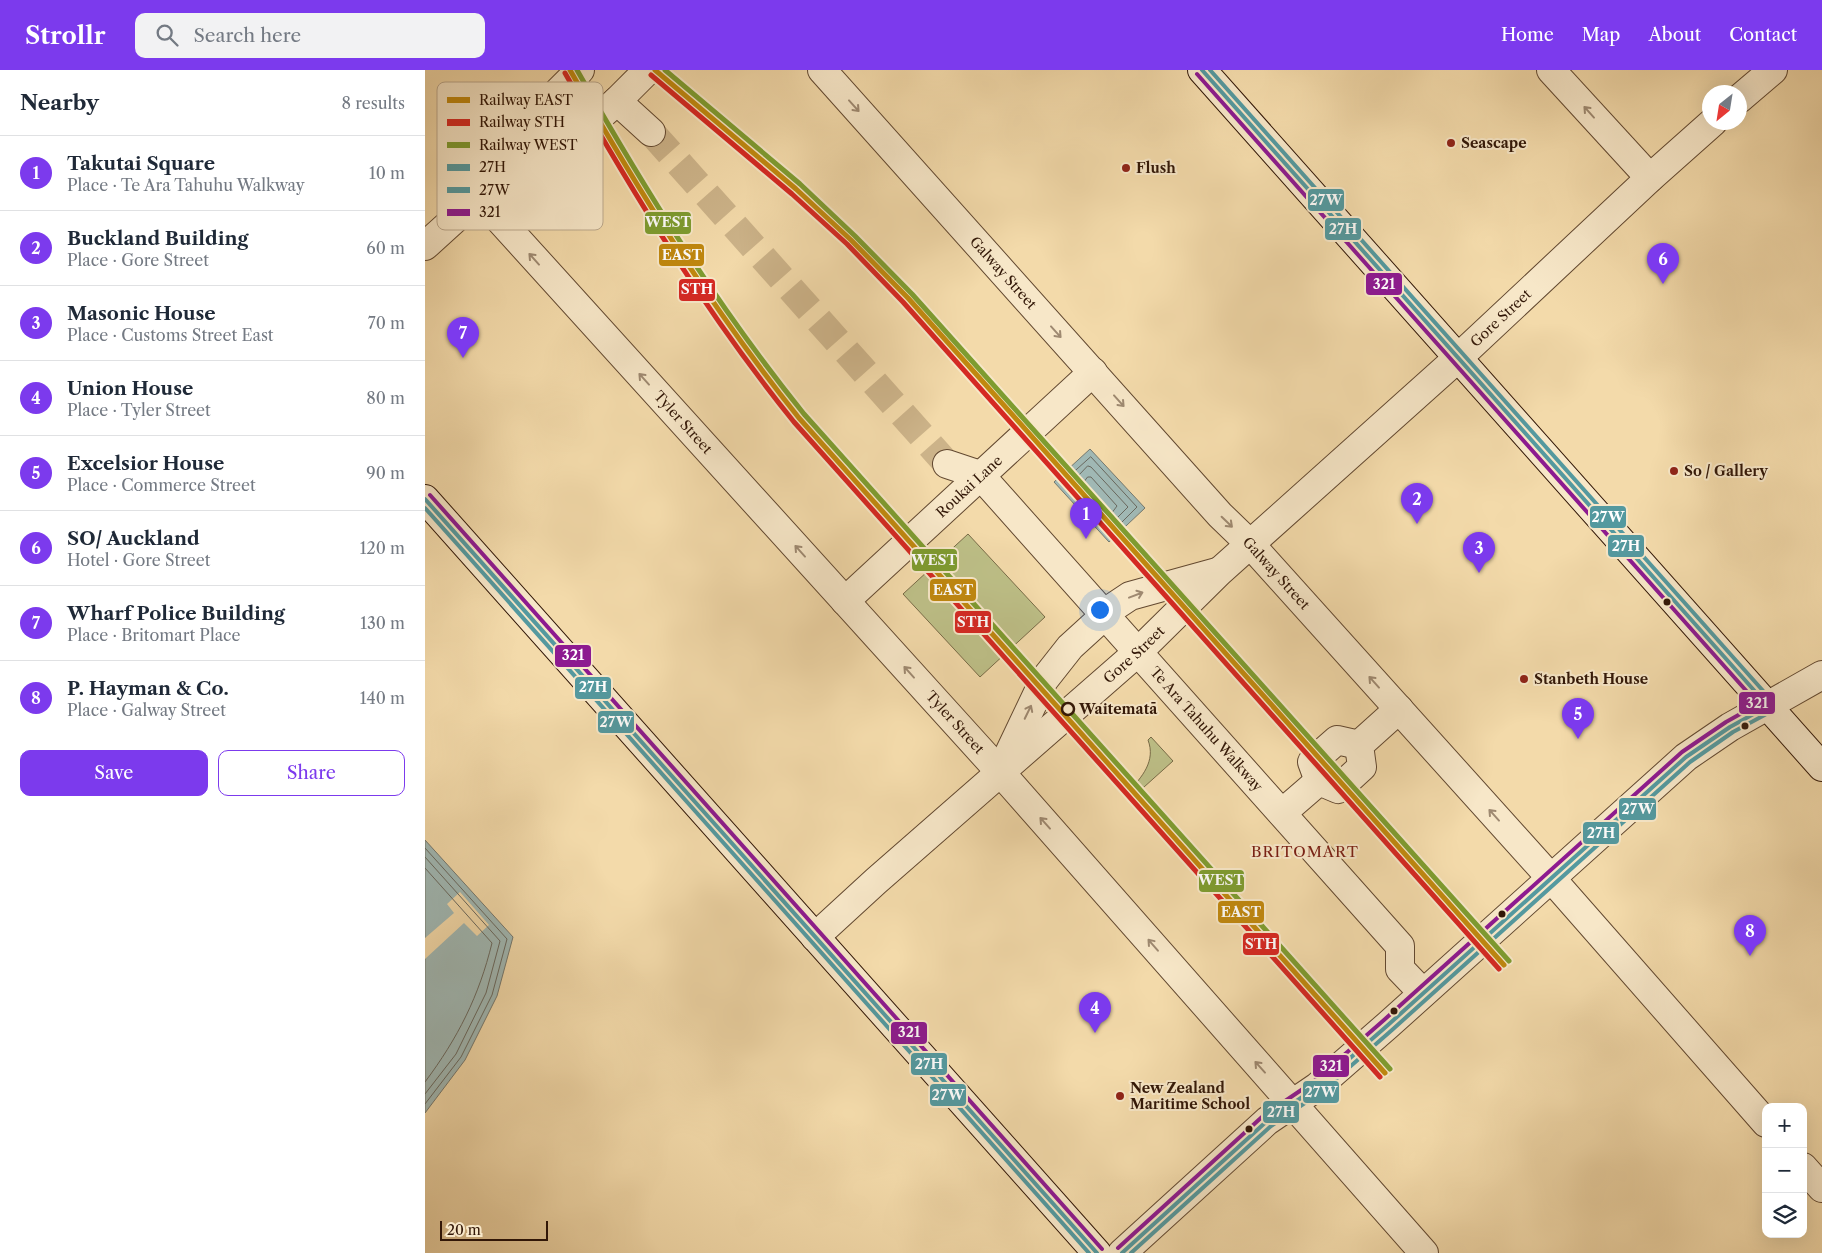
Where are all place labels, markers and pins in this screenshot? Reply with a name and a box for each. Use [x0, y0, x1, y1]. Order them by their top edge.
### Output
place label: Seascape [1461, 134, 1527, 152]
marker: Seascape [1445, 137, 1457, 149]
place label: Flush [1136, 159, 1176, 177]
marker: Flush [1120, 162, 1132, 174]
pin: 6 [1647, 243, 1679, 284]
pin: 7 [447, 317, 479, 358]
place label: So / Gallery [1684, 462, 1768, 480]
marker: So / Gallery [1668, 465, 1680, 477]
pin: 2 [1401, 483, 1433, 524]
pin: 1 [1070, 498, 1102, 539]
pin: 3 [1463, 532, 1495, 573]
unlabelled marker [1662, 597, 1672, 607]
place label: Stanbeth House [1534, 670, 1648, 688]
marker: Stanbeth House [1518, 673, 1530, 685]
pin: 5 [1562, 698, 1594, 739]
place label: Waitematā [1078, 700, 1158, 718]
marker: Waitematā [1061, 702, 1075, 716]
unlabelled marker [1740, 721, 1750, 731]
unlabelled marker [1497, 909, 1507, 919]
pin: 8 [1734, 915, 1766, 956]
pin: 4 [1079, 992, 1111, 1033]
unlabelled marker [1389, 1006, 1399, 1016]
place label: New Zealand Maritime School [1130, 1079, 1250, 1113]
marker: New Zealand Maritime School [1114, 1090, 1126, 1102]
unlabelled marker [1244, 1124, 1254, 1134]

